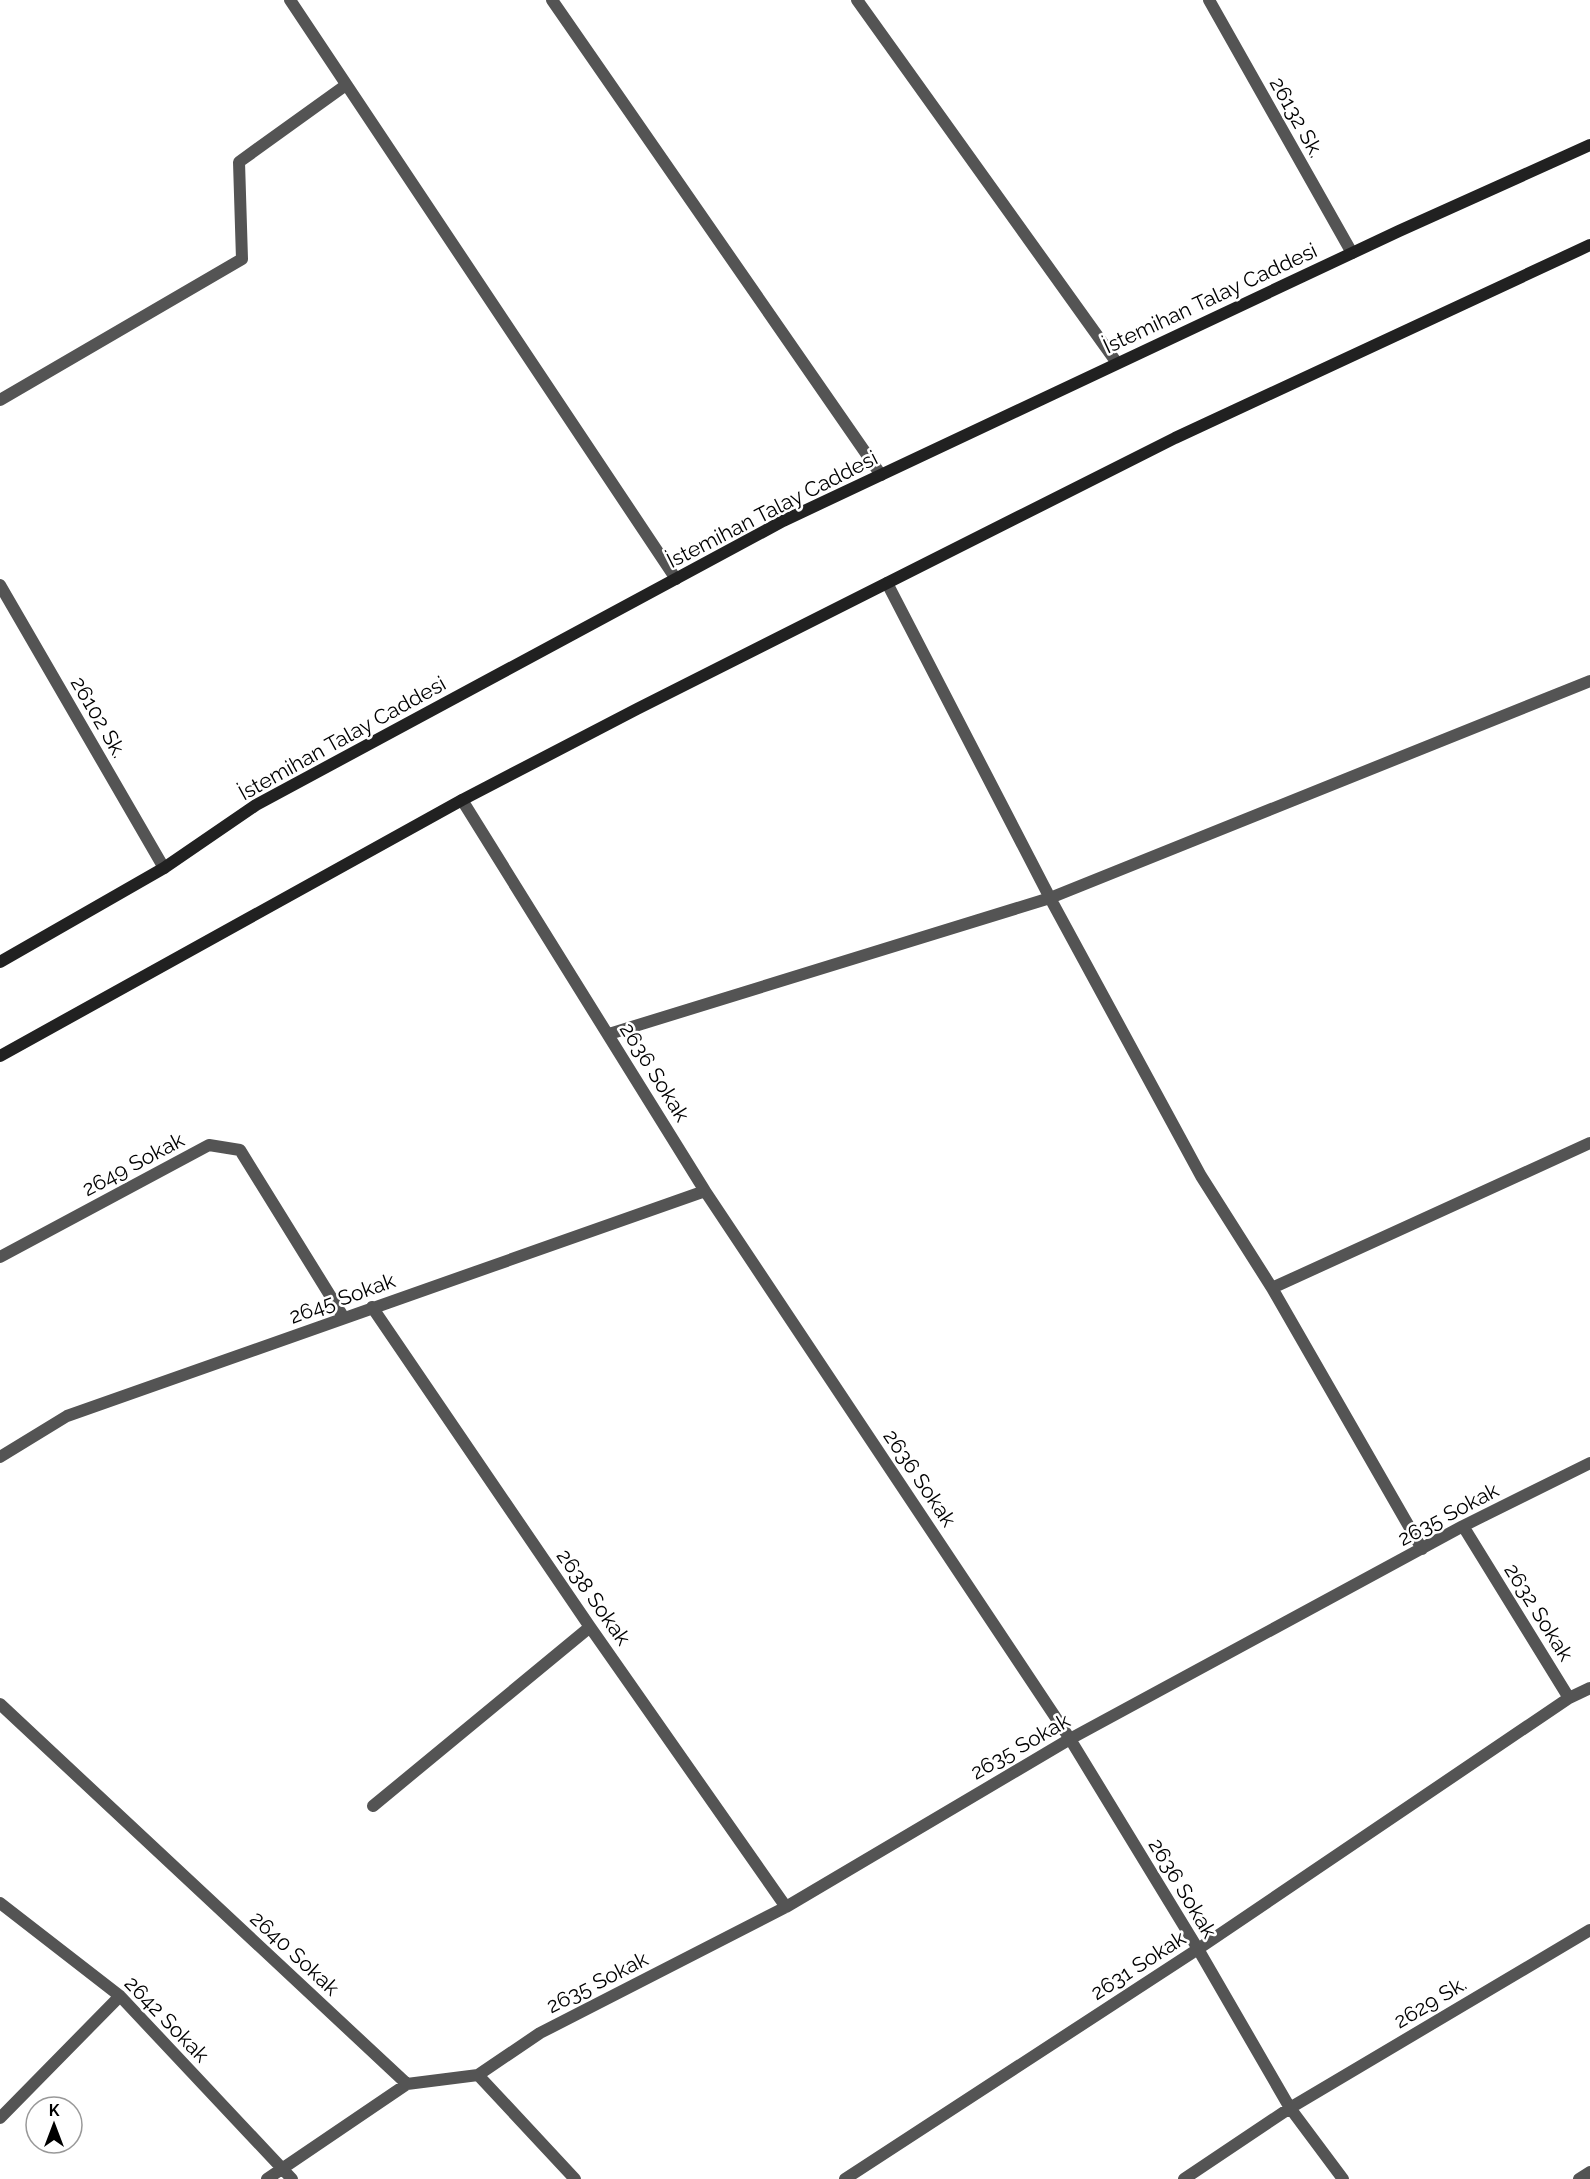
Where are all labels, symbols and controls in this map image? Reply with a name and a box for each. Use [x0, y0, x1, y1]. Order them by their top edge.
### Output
street label: 26132 Sk. [1265, 72, 1329, 162]
street label: İstemihan Talay Caddesi [1099, 237, 1321, 359]
street label: İstemihan Talay Caddesi [662, 445, 882, 573]
street label: İstemihan Talay Caddesi [234, 671, 450, 805]
street label: 26102 Sk. [66, 672, 132, 762]
street label: 2636 Sokak [615, 1018, 695, 1126]
street label: 2649 Sokak [78, 1127, 188, 1201]
street label: 2645 Sokak [286, 1267, 398, 1329]
street label: 2636 Sokak [878, 1425, 962, 1531]
street label: 2635 Sokak [1393, 1477, 1503, 1551]
street label: 2638 Sokak [552, 1544, 636, 1650]
street label: 2632 Sokak [1499, 1559, 1579, 1665]
street label: 2635 Sokak [966, 1708, 1074, 1784]
street label: 2636 Sokak [1144, 1834, 1222, 1942]
street label: 2640 Sokak [245, 1906, 345, 2000]
street label: 2631 Sokak [1086, 1925, 1190, 2005]
street label: 2635 Sokak [542, 1946, 652, 2018]
street label: 2642 Sokak [120, 1971, 214, 2067]
street label: 2629 Sk. [1389, 1971, 1471, 2033]
north arrow [24, 2095, 84, 2155]
text: K [49, 2101, 60, 2120]

